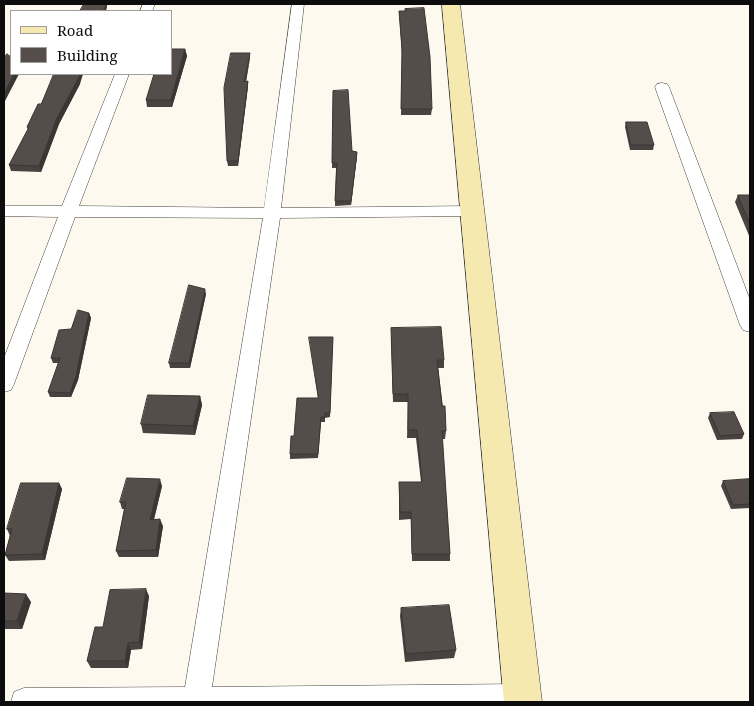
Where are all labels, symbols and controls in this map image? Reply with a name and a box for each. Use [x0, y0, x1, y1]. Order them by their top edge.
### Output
legend [10, 10, 172, 75]
text: Road [57, 20, 93, 40]
text: Building [57, 45, 118, 65]

